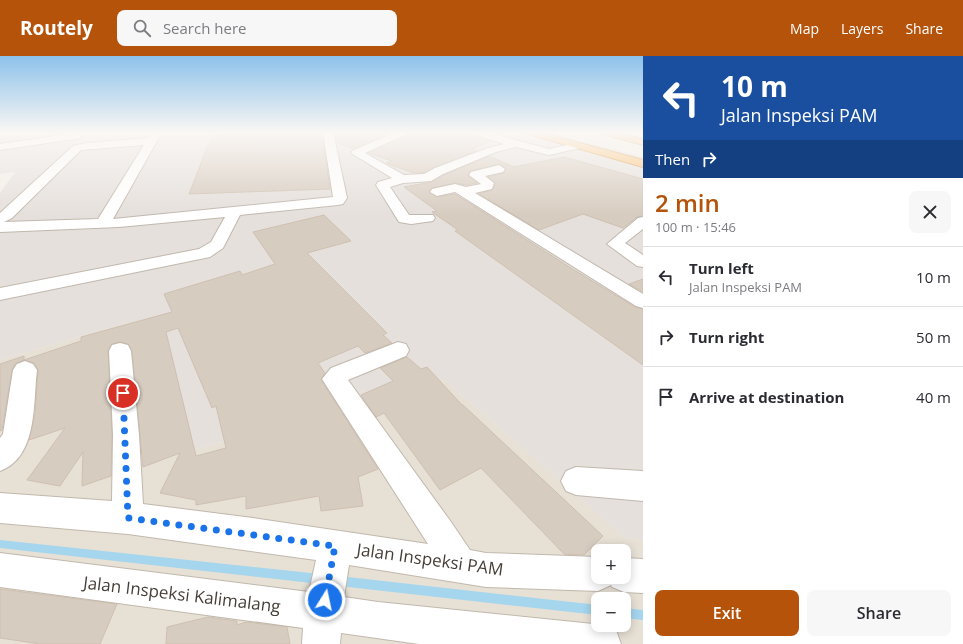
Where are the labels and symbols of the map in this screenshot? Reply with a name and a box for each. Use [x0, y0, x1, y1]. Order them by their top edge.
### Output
pin [106, 376, 140, 410]
street label: Jalan Inspeksi PAM [353, 537, 505, 581]
street label: Jalan Inspeksi Kalimalang [80, 570, 282, 618]
position arrow [304, 579, 346, 621]

